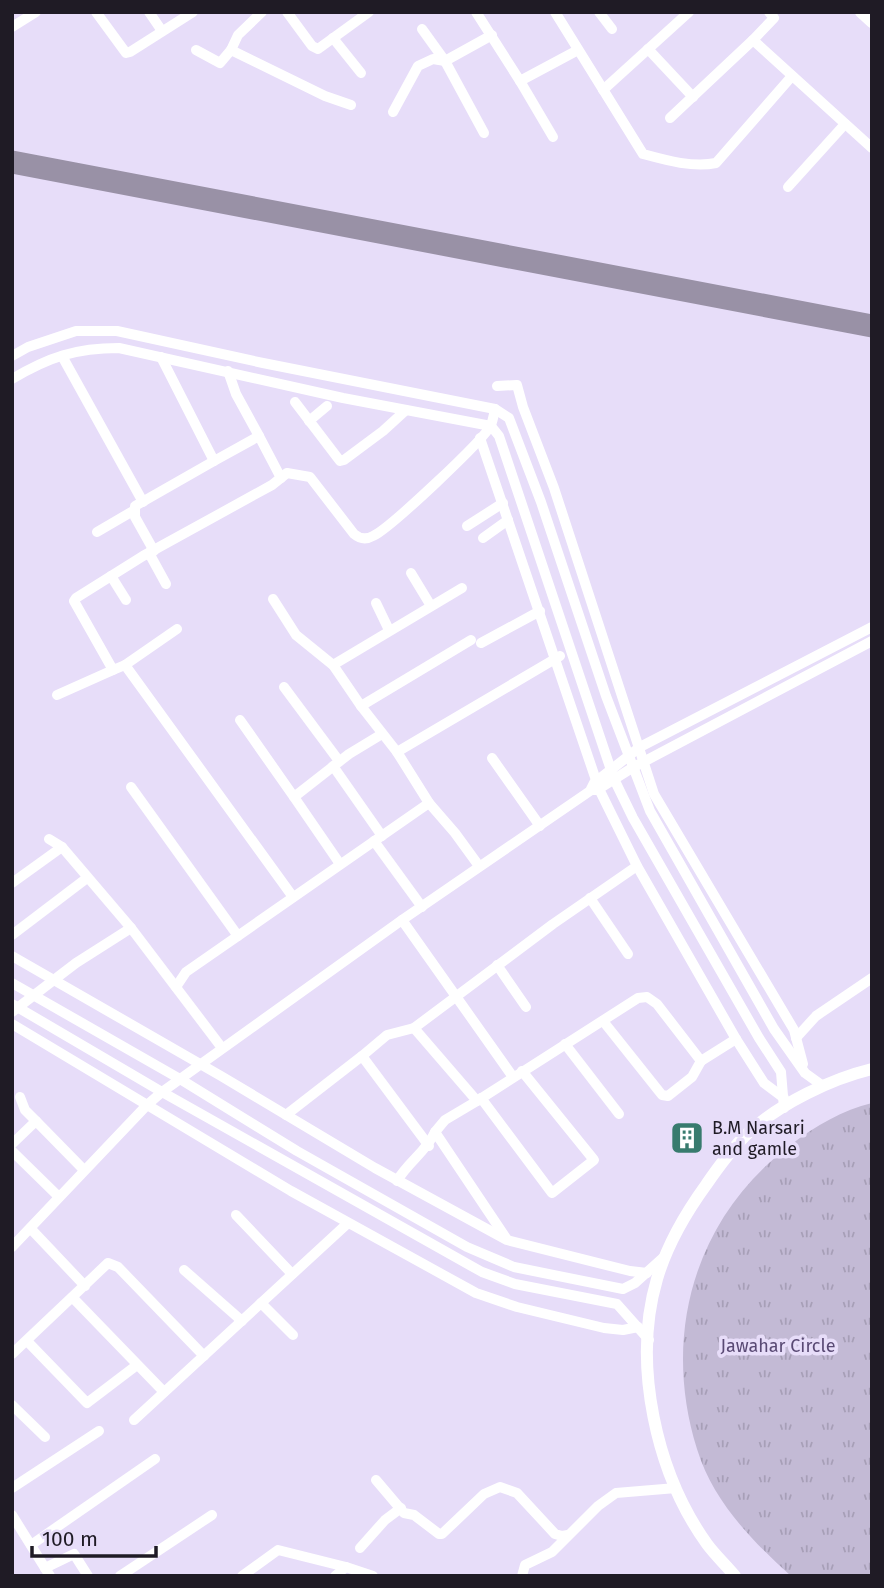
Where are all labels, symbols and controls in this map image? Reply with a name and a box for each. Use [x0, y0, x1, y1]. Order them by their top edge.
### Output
place label: B.M Narsari and gamle [712, 1117, 805, 1160]
building icon: B.M Narsari and gamle [668, 1119, 706, 1157]
park label: Jawahar Circle [721, 1335, 835, 1357]
scale bar [32, 1514, 156, 1558]
text: 100 m [42, 1526, 98, 1552]

